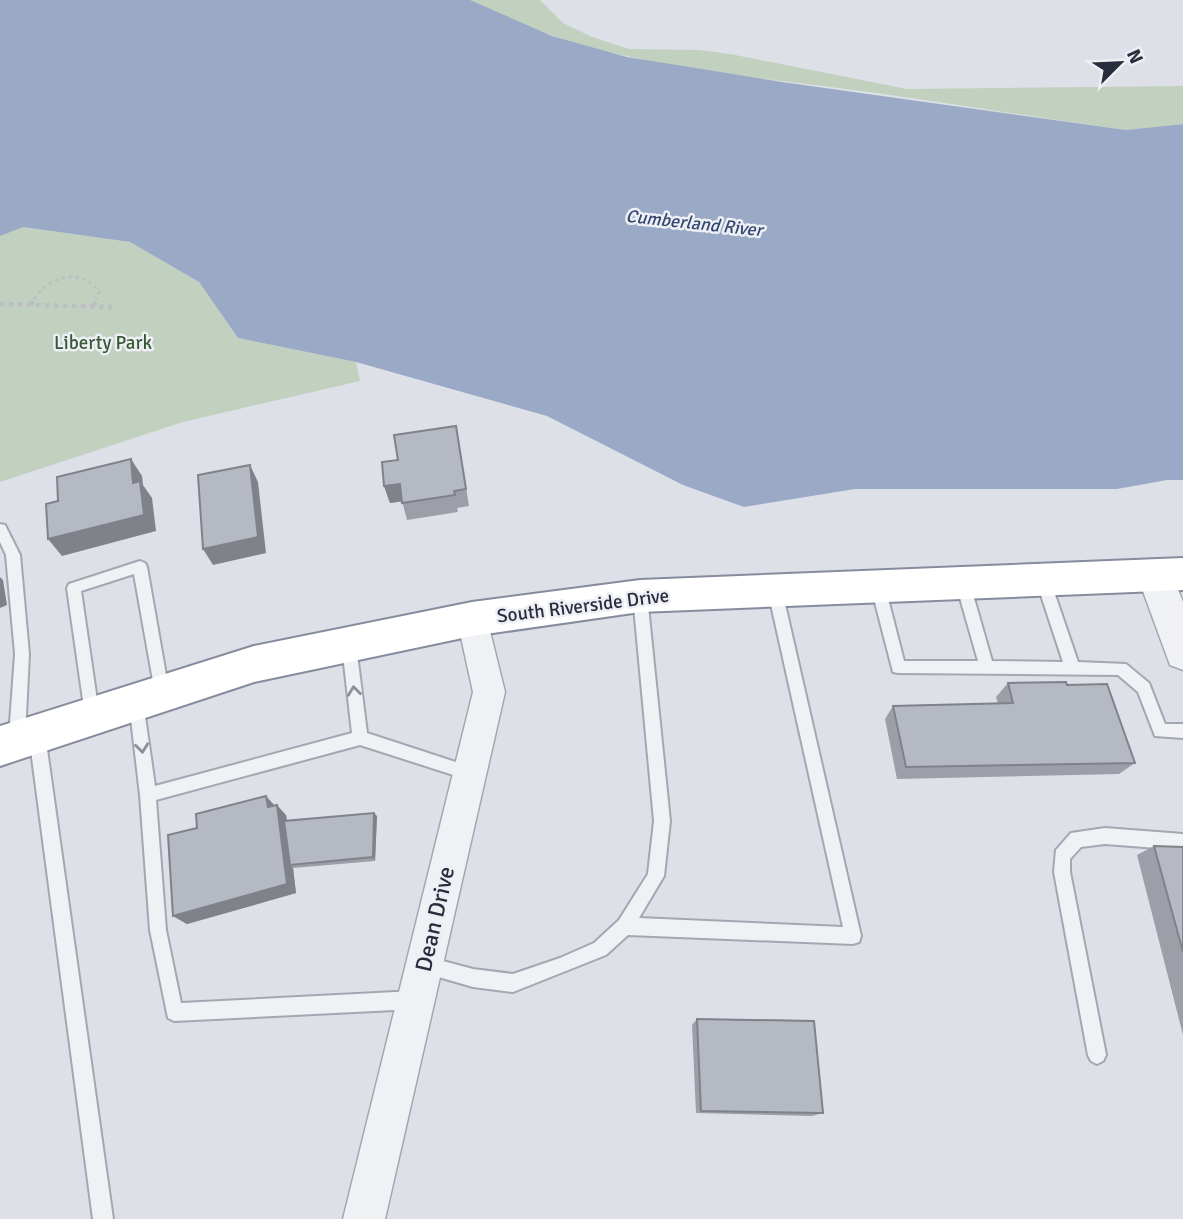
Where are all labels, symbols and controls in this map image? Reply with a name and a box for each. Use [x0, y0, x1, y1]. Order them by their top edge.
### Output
north arrow [1085, 28, 1155, 98]
text: N [1121, 46, 1148, 67]
water label: Cumberland River [625, 205, 766, 241]
park label: Liberty Park [54, 331, 152, 355]
street label: South Riverside Drive [496, 584, 670, 628]
one-way arrow [347, 685, 362, 697]
one-way arrow [135, 742, 150, 753]
street label: Dean Drive [409, 864, 461, 974]

